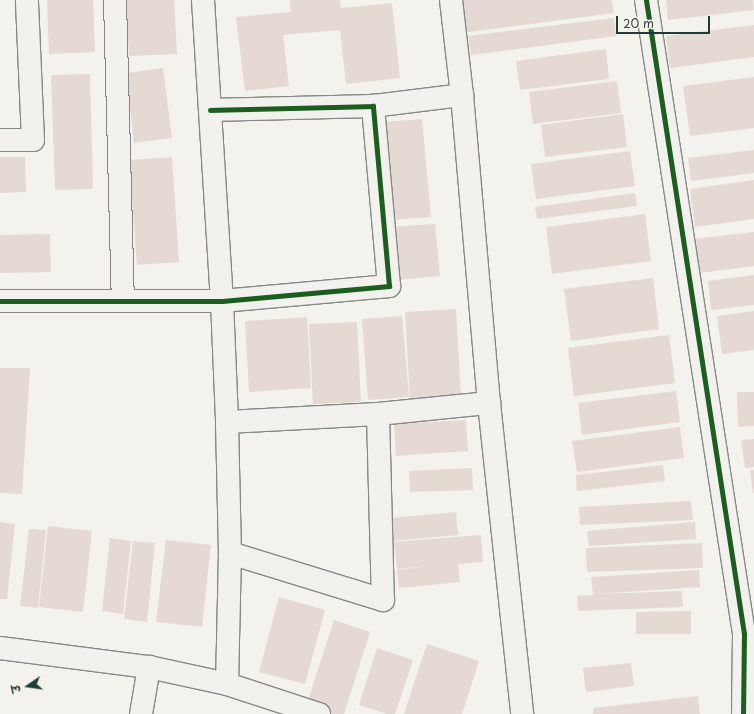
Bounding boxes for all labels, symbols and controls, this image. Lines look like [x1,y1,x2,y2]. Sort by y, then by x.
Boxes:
scale bar [618,8,712,34]
text: 20 m [623,14,654,32]
north arrow [8,666,48,706]
text: उ [7,683,25,694]

